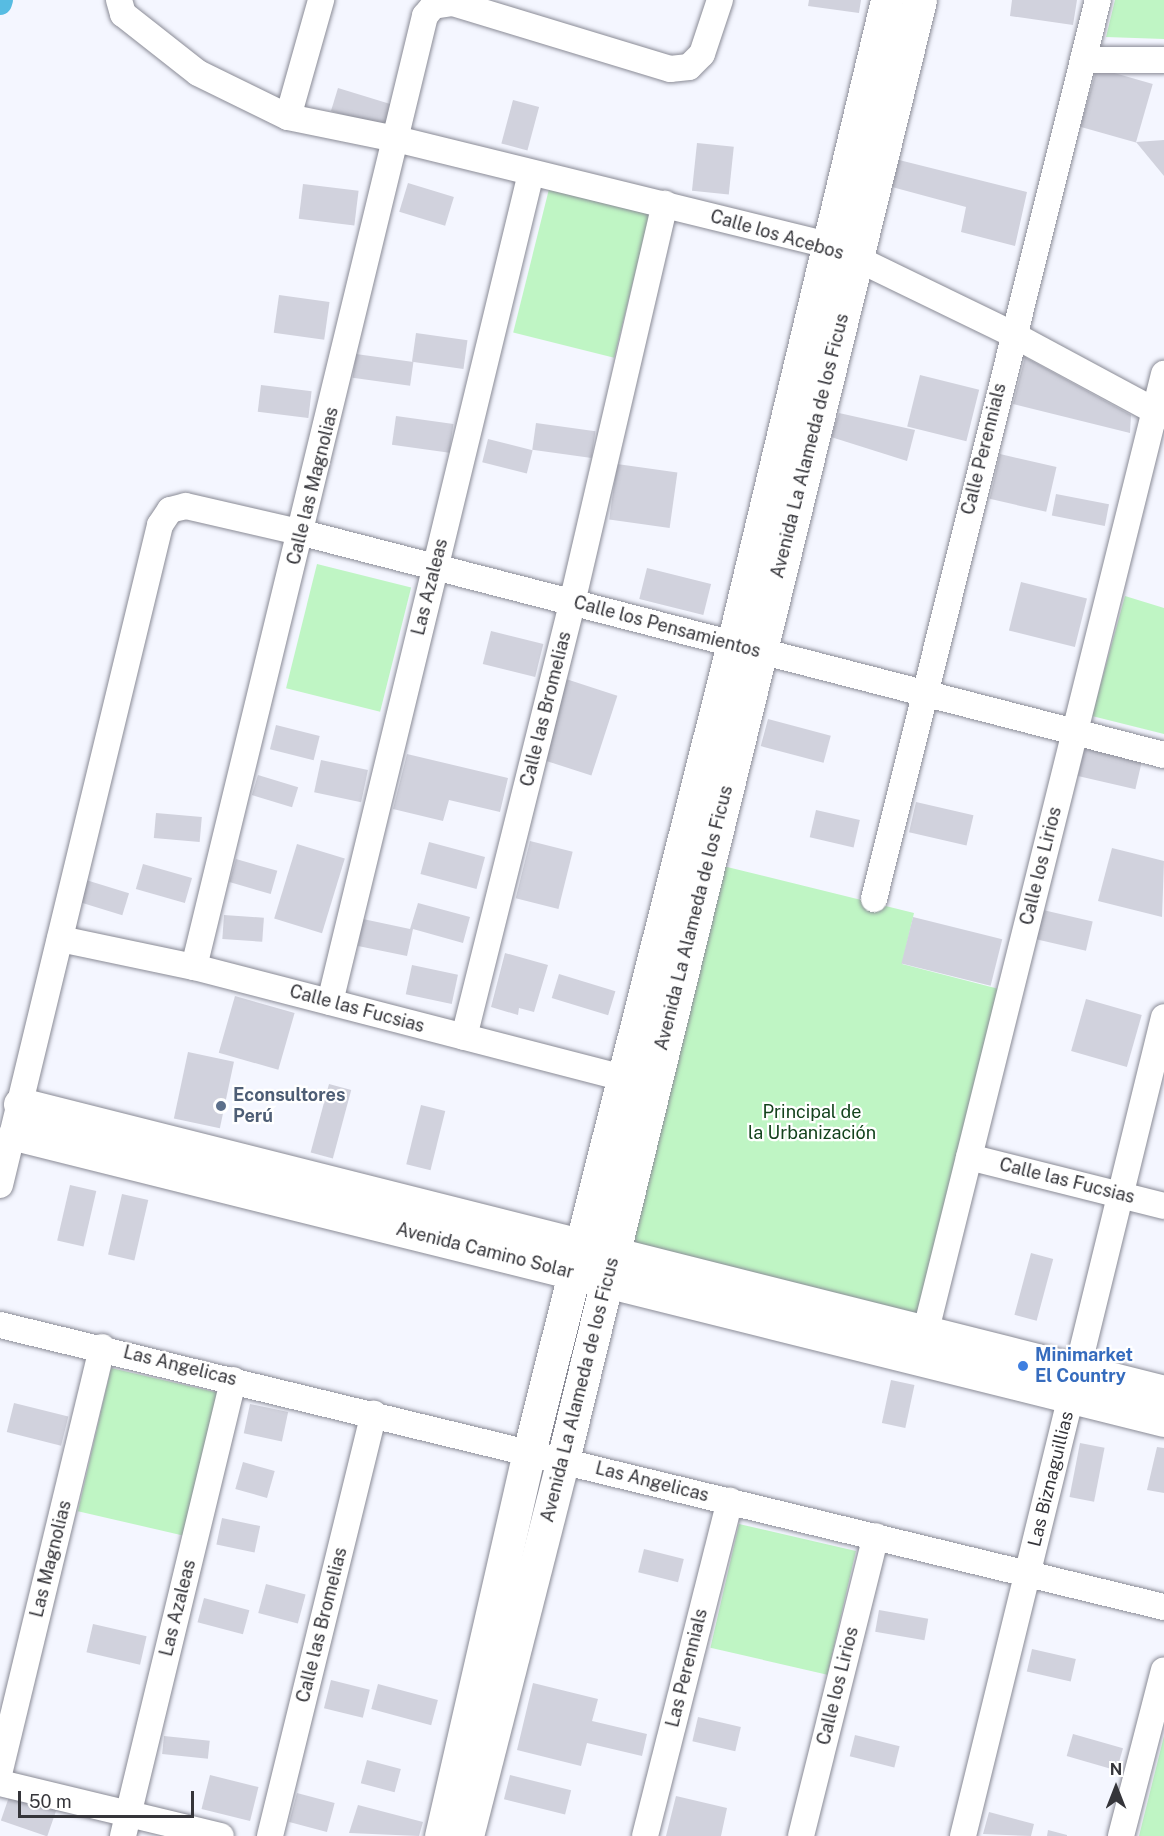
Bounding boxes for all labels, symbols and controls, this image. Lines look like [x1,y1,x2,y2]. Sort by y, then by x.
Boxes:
street label: Calle los Acebos [708,206,846,264]
street label: Avenida La Alameda de los Ficus [767,311,853,581]
street label: Calle Perennials [957,381,1011,517]
street label: Calle las Magnolias [283,405,343,567]
street label: Las Azaleas [408,536,452,638]
street label: Calle los Pensamientos [571,592,763,662]
street label: Calle las Bromelias [516,629,576,789]
street label: Avenida La Alameda de los Ficus [651,783,737,1053]
street label: Calle los Lirios [1016,805,1066,927]
street label: Calle las Fucsias [287,981,427,1037]
place label: Econsultores Perú [233,1085,345,1128]
marker: Econsultores Perú [214,1099,228,1113]
park label: Principal de la Urbanización [748,1102,876,1144]
street label: Calle las Fucsias [997,1154,1137,1208]
street label: Avenida Camino Solar [394,1218,576,1284]
street label: Avenida La Alameda de los Ficus [537,1255,623,1525]
street label: Las Angelicas [121,1341,239,1391]
place label: Minimarket El Country [1035,1345,1133,1388]
marker: Minimarket El Country [1016,1359,1030,1373]
street label: Las Biznaguillias [1024,1409,1078,1549]
street label: Las Angelicas [593,1457,711,1507]
street label: Las Magnolias [26,1498,76,1620]
street label: Calle las Bromelias [292,1545,352,1705]
street label: Las Azaleas [156,1557,200,1659]
street label: Las Perennials [662,1606,712,1730]
street label: Calle los Lirios [813,1625,863,1747]
north arrow [1086,1758,1146,1818]
text: N [1110,1760,1122,1779]
scale bar [21,1779,196,1817]
text: 50 m [29,1791,72,1812]

